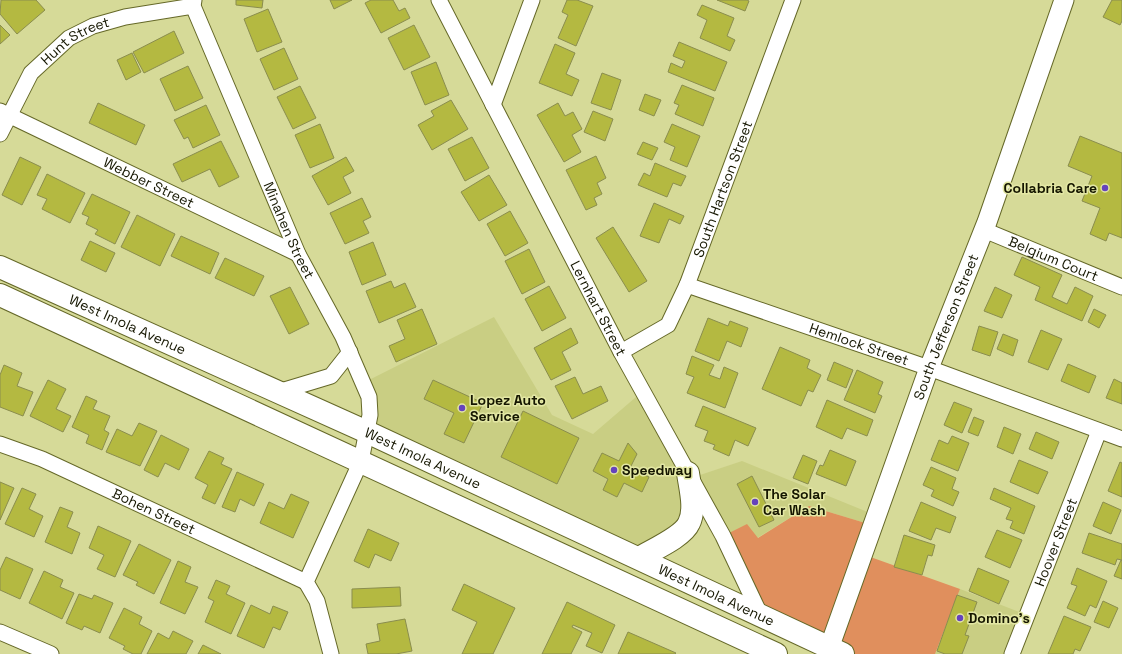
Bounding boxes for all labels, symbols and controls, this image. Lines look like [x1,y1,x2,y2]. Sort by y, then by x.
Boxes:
street label: Hunt Street [37,13,111,69]
street label: South Hartson Street [689,118,756,260]
street label: Webber Street [100,153,197,212]
street label: Minahen Street [260,179,319,282]
place label: Collabria Care [1004,179,1097,197]
marker: Collabria Care [1100,183,1110,193]
street label: Belgium Court [1006,232,1101,285]
street label: South Jefferson Street [909,251,982,402]
street label: Lernhart Street [566,258,630,359]
street label: West Imola Avenue [66,290,189,358]
street label: Hemlock Street [807,319,911,369]
place label: Lopez Auto Service [470,391,546,425]
marker: Lopez Auto Service [457,403,467,413]
street label: West Imola Avenue [362,423,484,493]
place label: Speedway [622,461,692,479]
marker: Speedway [609,465,619,475]
street label: Bohen Street [109,484,198,538]
place label: The Solar Car Wash [763,485,826,519]
street label: Hoover Street [1030,495,1081,589]
marker: The Solar Car Wash [750,497,760,507]
street label: West Imola Avenue [655,560,777,630]
place label: Domino's [968,609,1030,627]
marker: Domino's [955,613,965,623]

